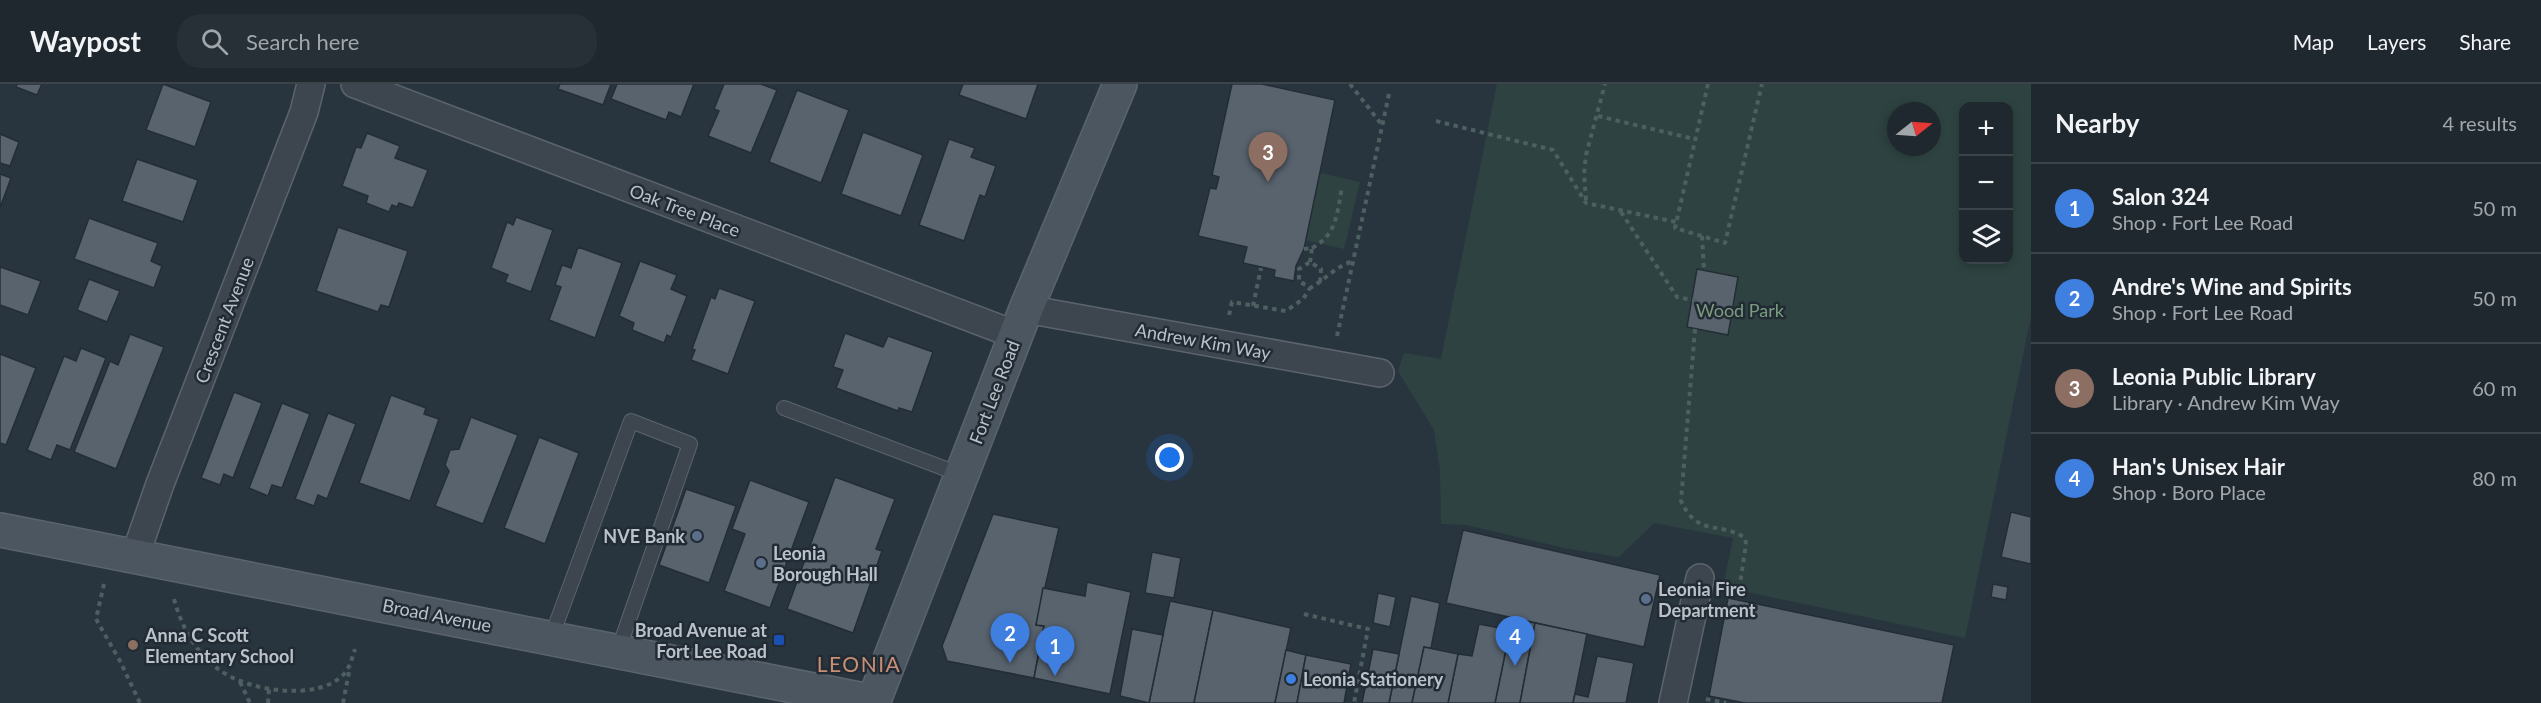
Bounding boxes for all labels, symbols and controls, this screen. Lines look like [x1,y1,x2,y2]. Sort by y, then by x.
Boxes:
search box [177,14,597,68]
text: Waypost [30,24,141,58]
icon: search [198,25,231,58]
text: Search here [246,28,359,55]
text: Map [2293,29,2334,54]
text: Layers [2367,29,2426,54]
text: Share [2459,29,2511,54]
north arrow [1887,102,1941,156]
map controls [1959,102,2013,264]
button: + [1959,102,2013,156]
text: Nearby [2055,107,2140,139]
text: 4 results [2442,111,2517,135]
pin: 3 [1248,132,1288,182]
button: − [1959,156,2013,210]
street label: Oak Tree Place [627,179,743,241]
text: Salon 324 [2112,183,2209,210]
text: 1 [2069,196,2080,220]
text: 50 m [2472,196,2517,220]
button: layers [1959,210,2013,264]
text: Shop · Fort Lee Road [2112,210,2293,234]
street label: Crescent Avenue [190,254,258,386]
text: Andre's Wine and Spirits [2112,273,2352,300]
text: 2 [2069,286,2080,310]
text: 50 m [2472,286,2517,310]
park label: Wood Park [1696,299,1785,321]
text: Shop · Fort Lee Road [2112,300,2293,324]
street label: Andrew Kim Way [1133,318,1273,364]
street label: Fort Lee Road [964,337,1024,447]
text: Leonia Public Library [2112,363,2316,390]
text: 3 [2069,376,2080,400]
text: 60 m [2472,376,2517,400]
text: Library · Andrew Kim Way [2112,390,2340,414]
your location [1155,443,1184,472]
text: Han's Unisex Hair [2112,453,2285,480]
text: 4 [2069,466,2080,490]
text: 80 m [2472,466,2517,490]
text: Shop · Boro Place [2112,480,2266,504]
place label: NVE Bank [603,525,685,547]
marker: NVE Bank [690,529,704,543]
place label: Leonia Borough Hall [773,542,878,585]
marker: Leonia Borough Hall [754,556,768,570]
place label: Leonia Fire Department [1658,578,1756,621]
marker: Leonia Fire Department [1639,592,1653,606]
street label: Broad Avenue [381,594,493,636]
pin: 2 [990,614,1030,663]
pin: 4 [1496,616,1534,666]
place label: Broad Avenue at Fort Lee Road [635,619,767,662]
place label: Anna C Scott Elementary School [144,624,294,667]
pin: 1 [1036,626,1074,676]
marker: Broad Avenue at Fort Lee Road [772,633,786,647]
marker: Anna C Scott Elementary School [126,638,140,652]
district label: LEONIA [817,651,901,676]
place label: Leonia Stationery [1303,668,1444,690]
marker: Leonia Stationery [1284,672,1298,686]

